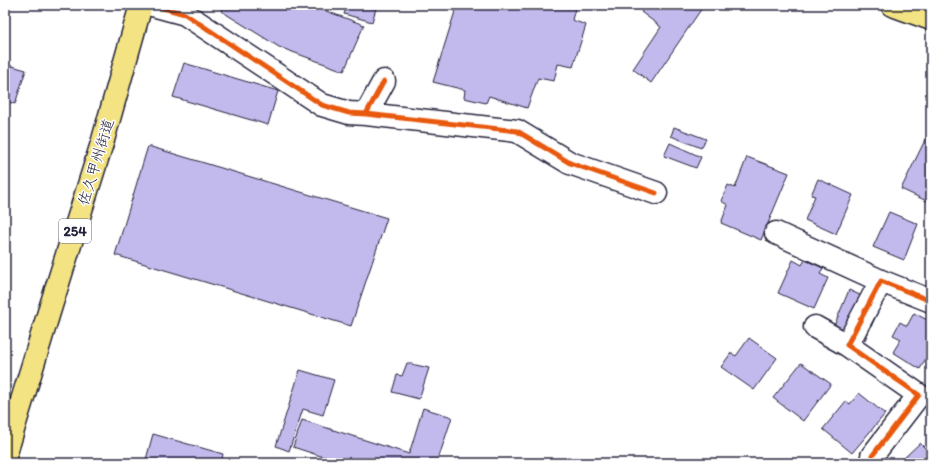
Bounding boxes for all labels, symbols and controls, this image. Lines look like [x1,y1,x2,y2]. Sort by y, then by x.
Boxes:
street label: 佐久甲州街道 [74,116,118,208]
road number: 254 [59,219,91,243]

